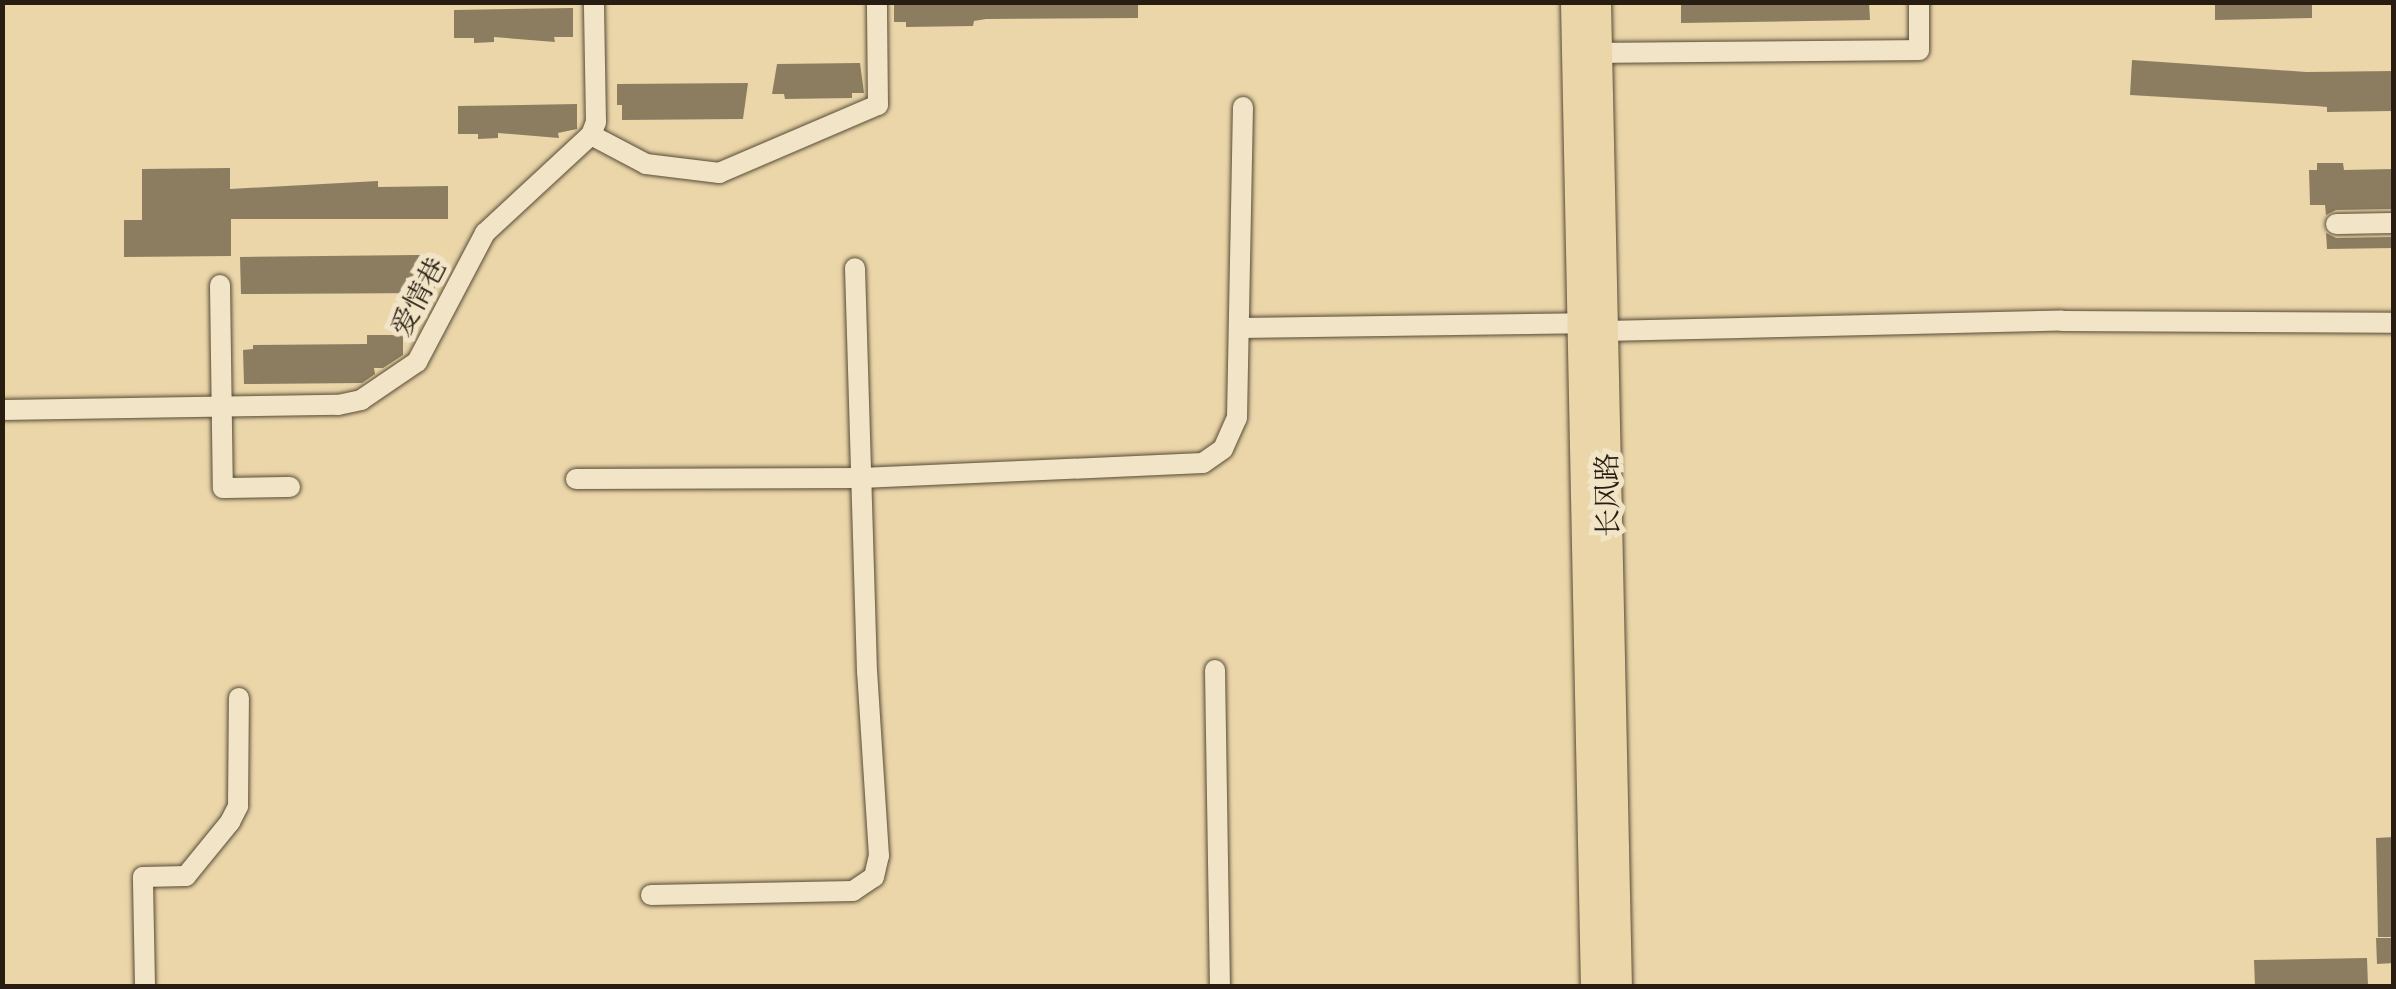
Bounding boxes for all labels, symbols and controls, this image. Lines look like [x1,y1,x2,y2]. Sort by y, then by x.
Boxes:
street label: 爱情巷 [384,252,454,342]
street label: 长风路 [1590,453,1626,537]

